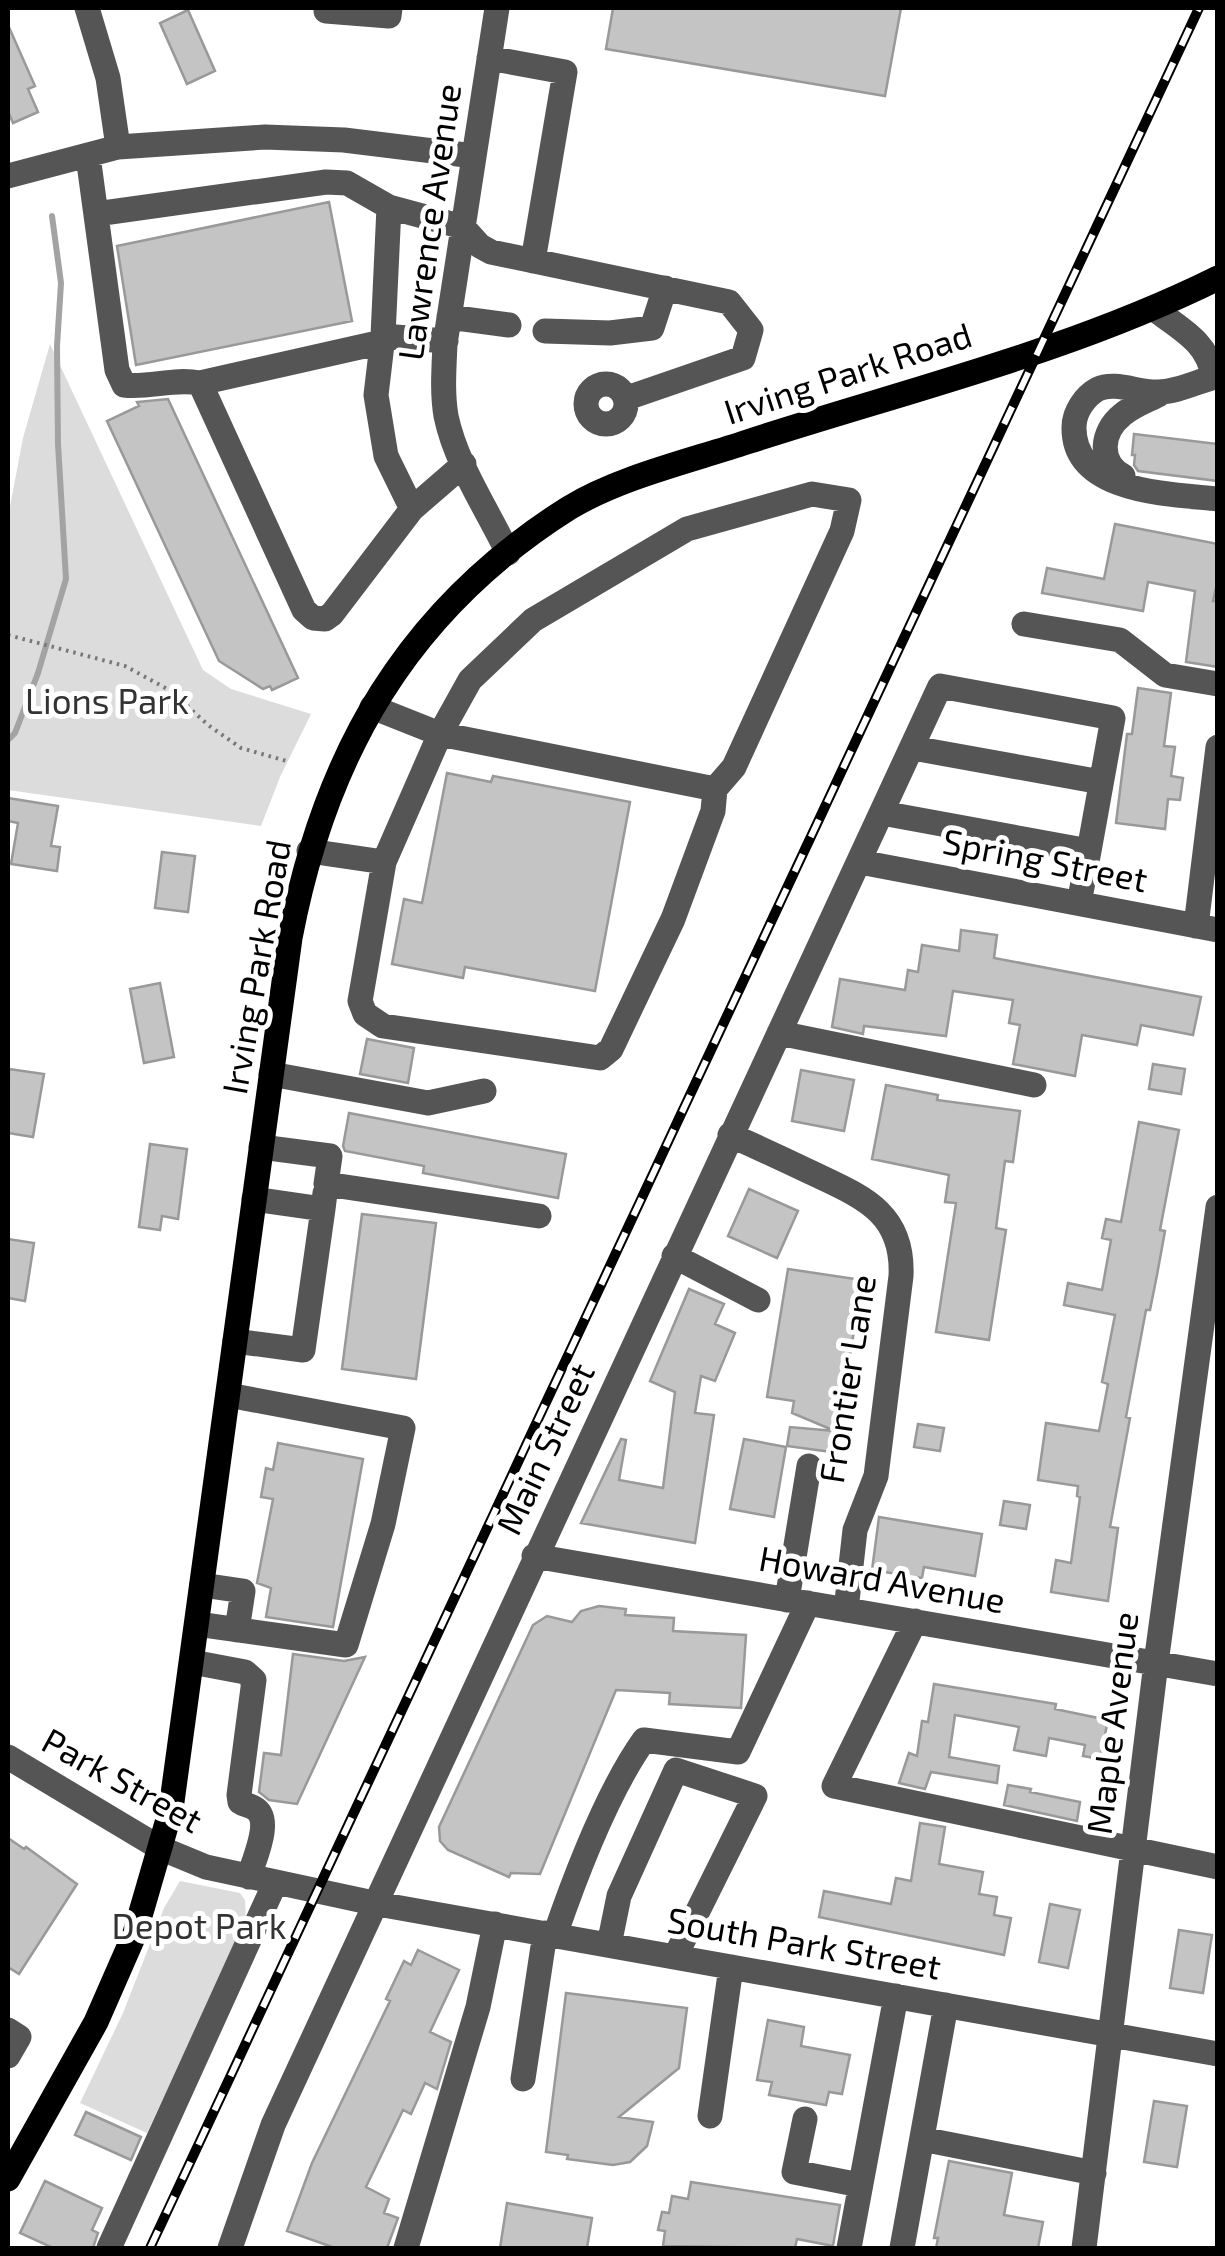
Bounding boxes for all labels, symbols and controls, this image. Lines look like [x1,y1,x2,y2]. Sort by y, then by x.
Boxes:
street label: Lawrence Avenue [388,81,468,363]
street label: Irving Park Road [718,312,976,432]
park label: Lions Park [25,679,189,721]
street label: Spring Street [939,819,1151,899]
street label: Irving Park Road [212,836,298,1097]
street label: Frontier Lane [809,1272,883,1486]
street label: Main Street [486,1356,602,1540]
street label: Howard Avenue [756,1536,1009,1620]
street label: Maple Avenue [1077,1609,1145,1836]
street label: Park Street [36,1718,210,1840]
street label: South Park Street [664,1897,945,1987]
park label: Depot Park [112,1904,287,1946]

